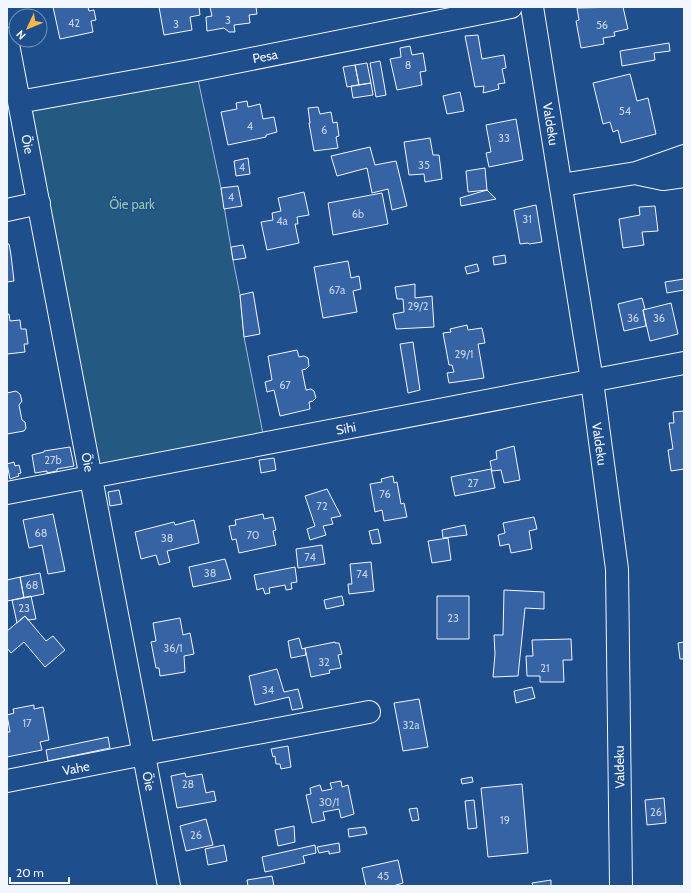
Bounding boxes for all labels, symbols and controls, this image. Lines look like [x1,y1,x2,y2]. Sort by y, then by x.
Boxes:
north arrow [8,8,48,48]
house number: 3 [225,13,231,27]
house number: 42 [68,16,80,30]
house number: 3 [173,17,179,31]
house number: 56 [596,18,608,32]
text: N [13,27,29,43]
street label: Pesa [251,46,280,66]
house number: 8 [405,58,411,72]
street label: Valdeku [540,101,562,147]
house number: 54 [619,104,632,118]
house number: 4 [247,119,254,133]
house number: 6 [321,123,327,137]
house number: 33 [498,131,510,145]
street label: Õie [18,133,38,155]
house number: 35 [418,158,430,172]
house number: 4 [239,160,246,174]
house number: 4 [228,190,235,204]
park label: Õie park [109,196,155,212]
house number: 6b [352,207,364,221]
house number: 31 [522,212,532,226]
house number: 4a [276,214,289,228]
house number: 67a [329,283,346,297]
house number: 29/2 [408,299,429,313]
house number: 36 [627,311,639,325]
house number: 36 [653,311,665,325]
house number: 29/1 [455,347,473,361]
house number: 67 [279,378,291,392]
street label: Sihi [335,418,357,438]
street label: Valdeku [589,422,611,467]
street label: Õie [78,451,98,473]
house number: 27b [44,453,62,467]
house number: 27 [467,476,479,490]
house number: 76 [379,487,391,501]
house number: 72 [316,499,328,513]
house number: 68 [35,526,47,540]
house number: 70 [246,528,260,542]
house number: 38 [161,531,173,545]
house number: 74 [304,550,316,564]
house number: 38 [204,566,216,580]
house number: 74 [356,567,368,581]
house number: 68 [26,578,38,592]
house number: 23 [18,601,30,615]
house number: 23 [447,611,459,625]
house number: 36/1 [163,641,183,655]
house number: 32 [318,655,330,669]
house number: 21 [540,661,550,675]
house number: 34 [262,683,275,697]
house number: 17 [22,716,32,730]
house number: 32a [403,718,420,732]
street label: Valdeku [611,745,627,789]
street label: Vahe [61,757,91,778]
street label: Õie [139,770,159,792]
house number: 28 [182,777,194,791]
house number: 30/1 [319,795,339,809]
house number: 26 [650,805,662,819]
house number: 19 [500,813,510,827]
house number: 26 [190,828,202,842]
scale bar [10,859,69,885]
text: 20 m [16,865,44,880]
house number: 45 [377,869,389,883]

